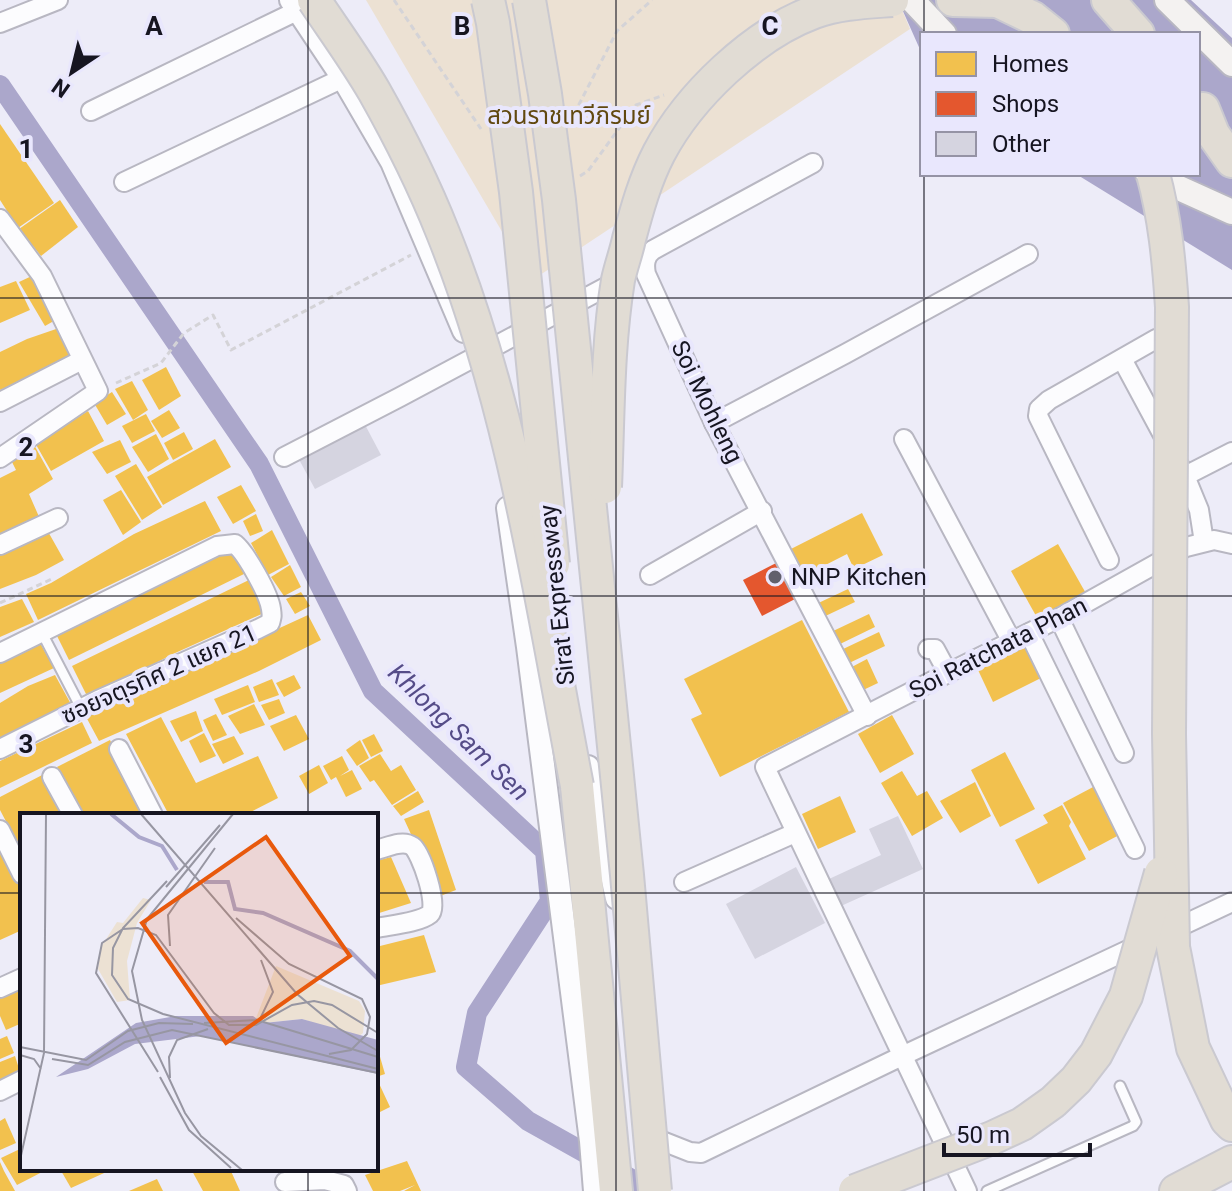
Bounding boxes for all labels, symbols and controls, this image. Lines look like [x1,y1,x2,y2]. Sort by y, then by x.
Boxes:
text: A [145,11,163,41]
text: B [454,11,470,41]
text: C [761,11,779,41]
north arrow [32,32,112,112]
legend [920,32,1200,176]
text: Homes [992,50,1069,78]
text: N [47,73,74,103]
text: Shops [992,90,1059,118]
park label: สวนราชเทวีภิรมย์ [487,102,651,130]
text: Other [992,130,1050,158]
text: 1 [19,134,33,164]
street label: Soi Mohleng [665,336,749,468]
text: 2 [19,432,33,462]
street label: Sirat Expressway [534,503,580,687]
place label: NNP Kitchen [791,563,927,591]
marker: NNP Kitchen [766,568,784,586]
street label: Soi Ratchata Phan [904,591,1092,705]
street label: ซอยจตุรทิศ 2 แยก 21 [57,618,261,731]
water label: Khlong Sam Sen [382,657,536,807]
text: 3 [19,729,33,759]
inset map [20,813,378,1171]
scale bar [944,1107,1090,1157]
text: 50 m [956,1121,1010,1149]

